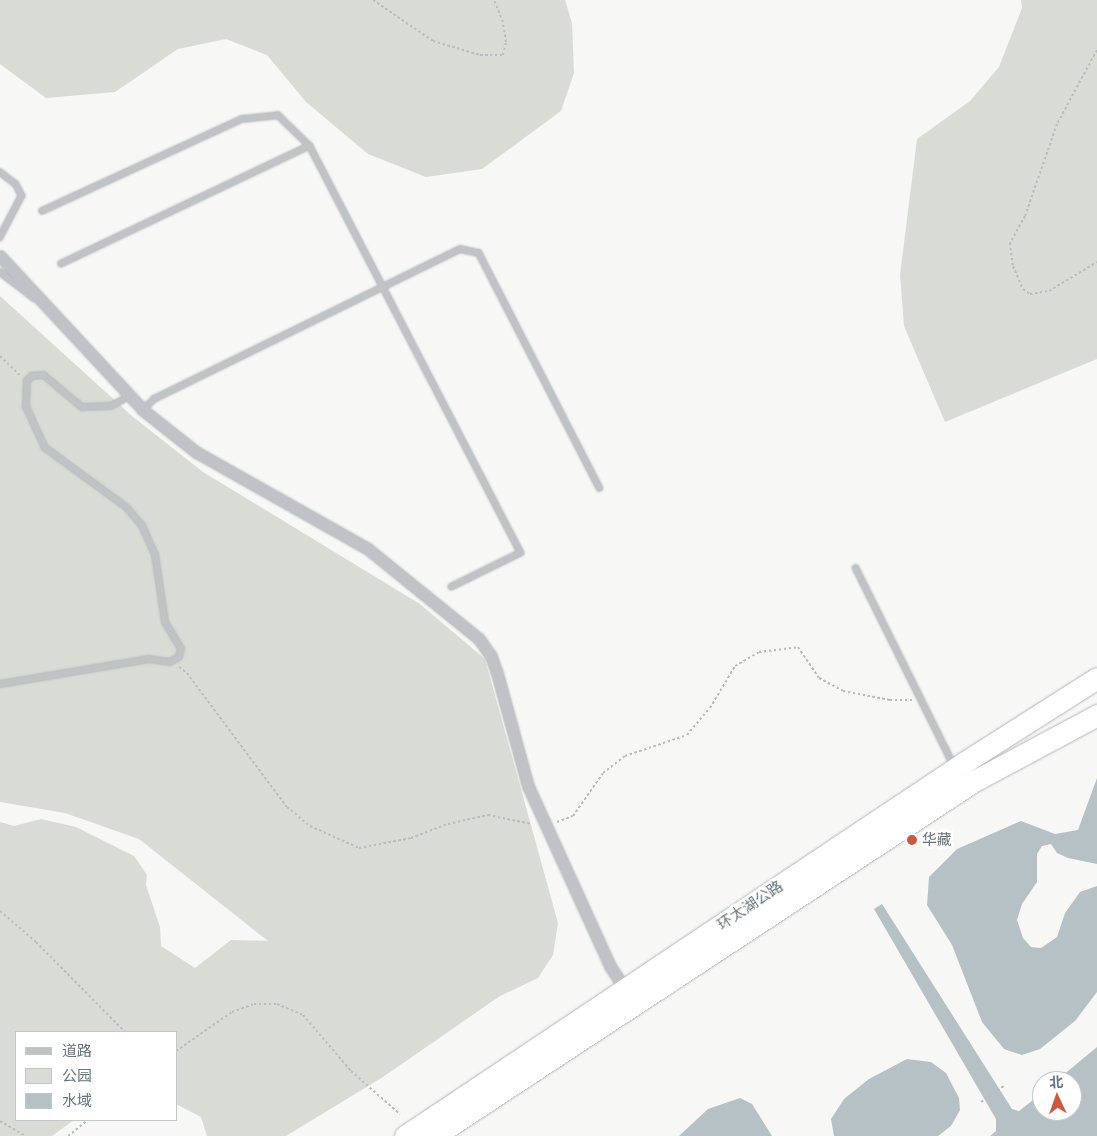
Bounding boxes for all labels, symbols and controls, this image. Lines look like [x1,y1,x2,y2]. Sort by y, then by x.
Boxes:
place label: 华藏 [922,831,952,849]
marker: 华藏 [906,834,918,846]
street label: 环太湖公路 [714,877,786,933]
legend [15,1031,178,1121]
text: 道路 [62,1039,92,1062]
text: 公园 [62,1064,92,1087]
north arrow [1032,1071,1082,1121]
text: 北 [1049,1071,1064,1092]
text: 水域 [62,1089,92,1112]

